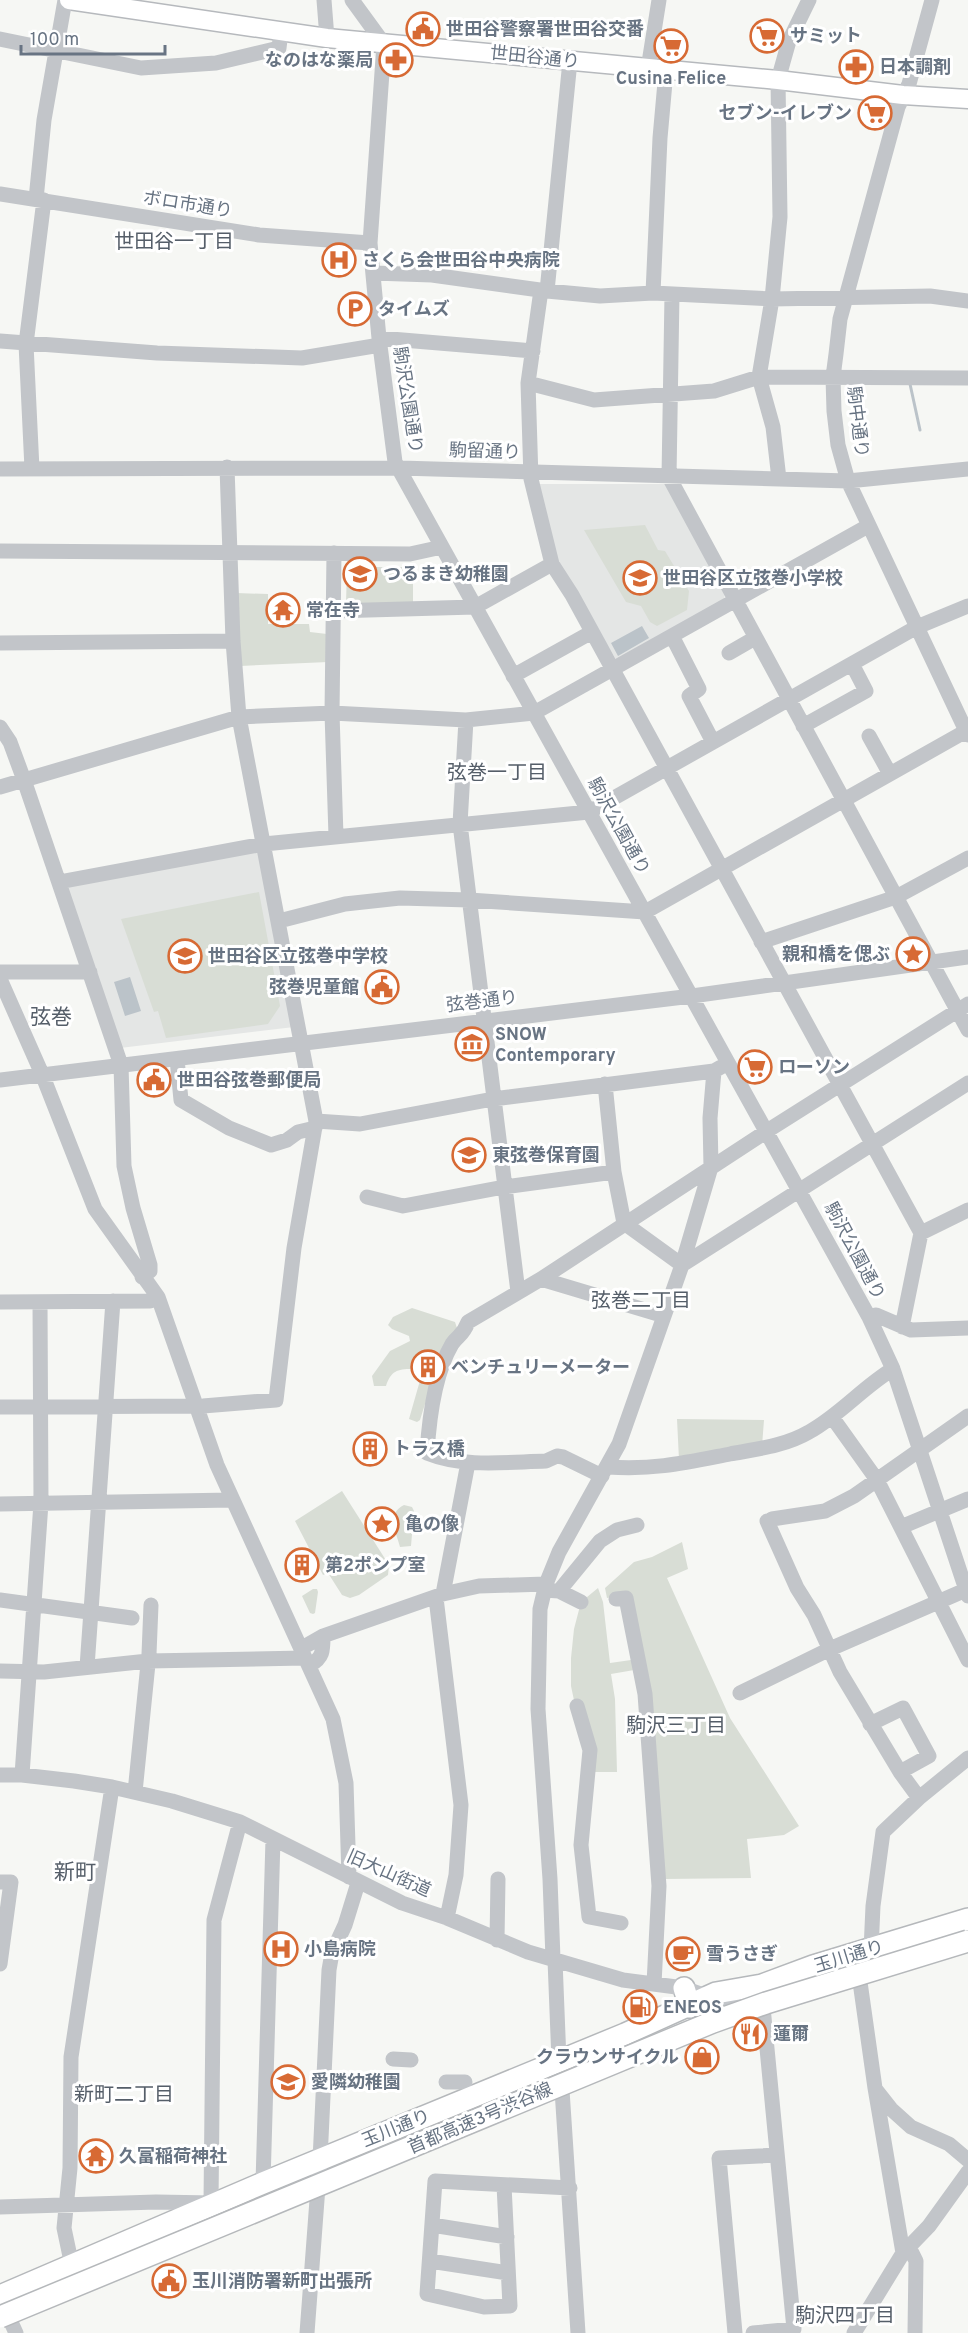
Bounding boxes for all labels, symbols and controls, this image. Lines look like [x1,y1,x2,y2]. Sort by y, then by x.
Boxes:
public building icon: 世田谷警察署世田谷交番 [405,11,441,47]
scale bar [21,18,165,56]
supermarket icon: サミット [749,18,785,54]
place label: 世田谷警察署世田谷交番 [446,19,644,42]
place label: サミット [790,26,862,49]
supermarket icon: Cusina Felice [653,28,689,64]
text: 100 m [30,29,79,52]
pharmacy icon: なのはな薬局 [378,42,414,78]
street label: 世田谷通り [489,42,581,75]
pharmacy icon: 日本調剤 [838,49,874,85]
place label: なのはな薬局 [265,50,373,73]
place label: 日本調剤 [879,57,951,80]
place label: Cusina Felice [616,68,726,91]
supermarket icon: セブン-イレブン [857,95,893,131]
place label: セブン-イレブン [719,103,852,126]
street label: ボロ市通り [142,187,234,224]
district label: 世田谷一丁目 [114,230,234,256]
hospital icon: さくら会世田谷中央病院 [321,242,357,278]
place label: さくら会世田谷中央病院 [362,250,560,273]
parking icon: タイムズ [337,291,373,327]
place label: タイムズ [378,299,450,322]
street label: 駒沢公園通り [387,345,426,455]
street label: 駒中通り [841,385,872,459]
street label: 駒留通り [449,440,521,465]
school or university icon: つるまき幼稚園 [342,556,378,592]
school or university icon: 世田谷区立弦巻小学校 [622,560,658,596]
place label: つるまき幼稚園 [383,564,509,587]
place label: 世田谷区立弦巻小学校 [663,568,843,591]
temple icon: 常在寺 [265,592,301,628]
place label: 常在寺 [306,600,360,623]
district label: 弦巻一丁目 [447,761,547,787]
street label: 駒沢公園通り [581,774,654,880]
place icon: 親和橋を偲ぶ [895,936,931,972]
school or university icon: 世田谷区立弦巻中学校 [167,938,203,974]
place label: 親和橋を偲ぶ [782,944,890,967]
place label: 世田谷区立弦巻中学校 [208,946,388,969]
public building icon: 弦巻児童館 [364,969,400,1005]
place label: 弦巻児童館 [269,977,359,1000]
street label: 弦巻通り [445,987,519,1018]
district label: 弦巻 [30,1005,72,1032]
place label: SNOW Contemporary [495,1024,616,1068]
museum icon: SNOW Contemporary [454,1026,490,1062]
supermarket icon: ローソン [737,1049,773,1085]
place label: ローソン [778,1057,850,1080]
public building icon: 世田谷弦巻郵便局 [136,1062,172,1098]
place label: 世田谷弦巻郵便局 [177,1070,321,1093]
school or university icon: 東弦巻保育園 [451,1137,487,1173]
place label: 東弦巻保育園 [492,1145,600,1168]
street label: 駒沢公園通り [818,1199,889,1305]
district label: 弦巻二丁目 [591,1289,691,1315]
building icon: ベンチュリーメーター [410,1349,446,1385]
place label: ベンチュリーメーター [451,1357,630,1380]
building icon: トラス橋 [352,1431,388,1467]
place label: トラス橋 [393,1439,465,1462]
place icon: 亀の像 [364,1506,400,1542]
place label: 亀の像 [405,1513,459,1537]
building icon: 第2ポンプ室 [284,1547,320,1583]
place label: 第2ポンプ室 [325,1555,425,1578]
district label: 駒沢三丁目 [626,1714,726,1740]
street label: 旧大山街道 [343,1846,434,1903]
district label: 新町 [54,1860,96,1887]
hospital icon: 小島病院 [263,1931,299,1967]
cafe icon: 雪うさぎ [665,1936,701,1972]
street label: 玉川通り [812,1936,887,1979]
place label: 小島病院 [304,1939,376,1962]
place label: 雪うさぎ [706,1944,778,1967]
fuel station icon: ENEOS [622,1989,658,2025]
place label: ENEOS [663,1997,722,2020]
restaurant icon: 蓮爾 [732,2016,768,2052]
place label: 蓮爾 [773,2024,809,2047]
shop icon: クラウンサイクル [684,2039,720,2075]
place label: クラウンサイクル [536,2047,679,2070]
school or university icon: 愛隣幼稚園 [270,2064,306,2100]
place label: 愛隣幼稚園 [311,2072,401,2095]
street label: 首都高速3号渋谷線 [405,2079,556,2160]
district label: 新町二丁目 [74,2083,174,2109]
street label: 玉川通り [359,2105,434,2154]
temple icon: 久富稲荷神社 [78,2138,114,2174]
place label: 久富稲荷神社 [119,2146,227,2169]
public building icon: 玉川消防署新町出張所 [151,2263,187,2299]
place label: 玉川消防署新町出張所 [192,2271,372,2294]
district label: 駒沢四丁目 [795,2304,895,2330]

